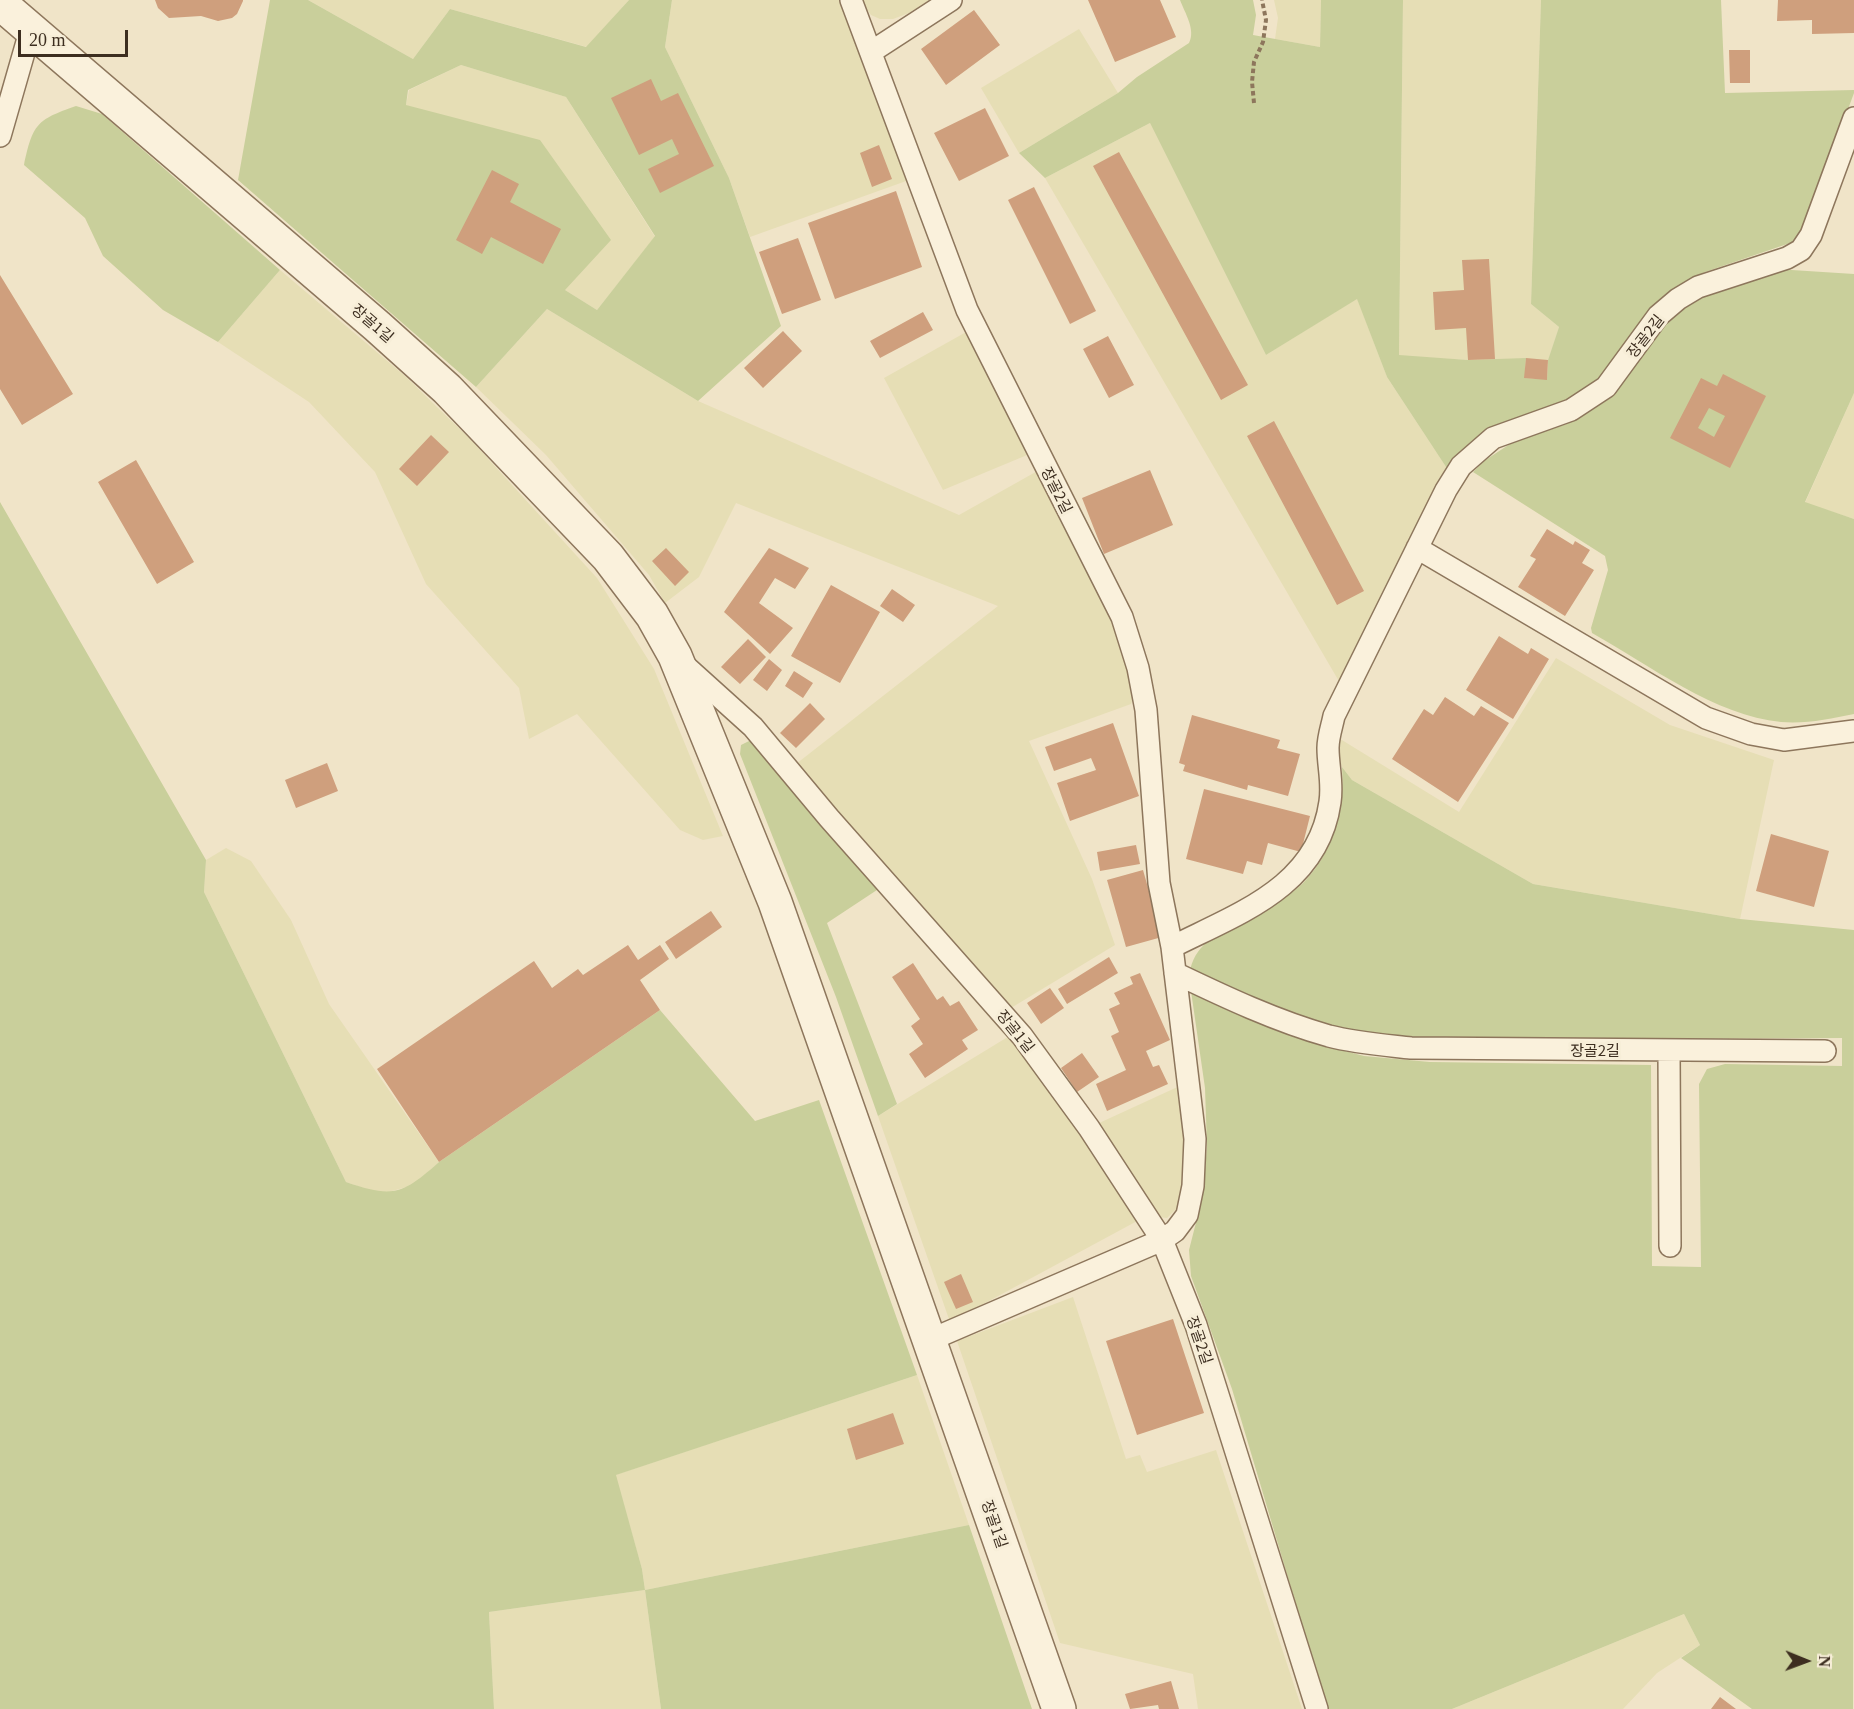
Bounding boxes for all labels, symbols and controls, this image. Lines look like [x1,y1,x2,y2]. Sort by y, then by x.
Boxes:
scale bar [21,18,130,56]
text: 20 m [29,30,66,50]
street label: 장골1길 [348,300,398,346]
street label: 장골2길 [1623,311,1667,361]
street label: 장골2길 [1038,464,1076,516]
street label: 장골1길 [993,1006,1039,1056]
street label: 장골2길 [1570,1041,1620,1059]
street label: 장골2길 [1183,1314,1217,1366]
street label: 장골1길 [978,1498,1012,1550]
north arrow [1776,1631,1836,1691]
text: N [1816,1655,1833,1667]

